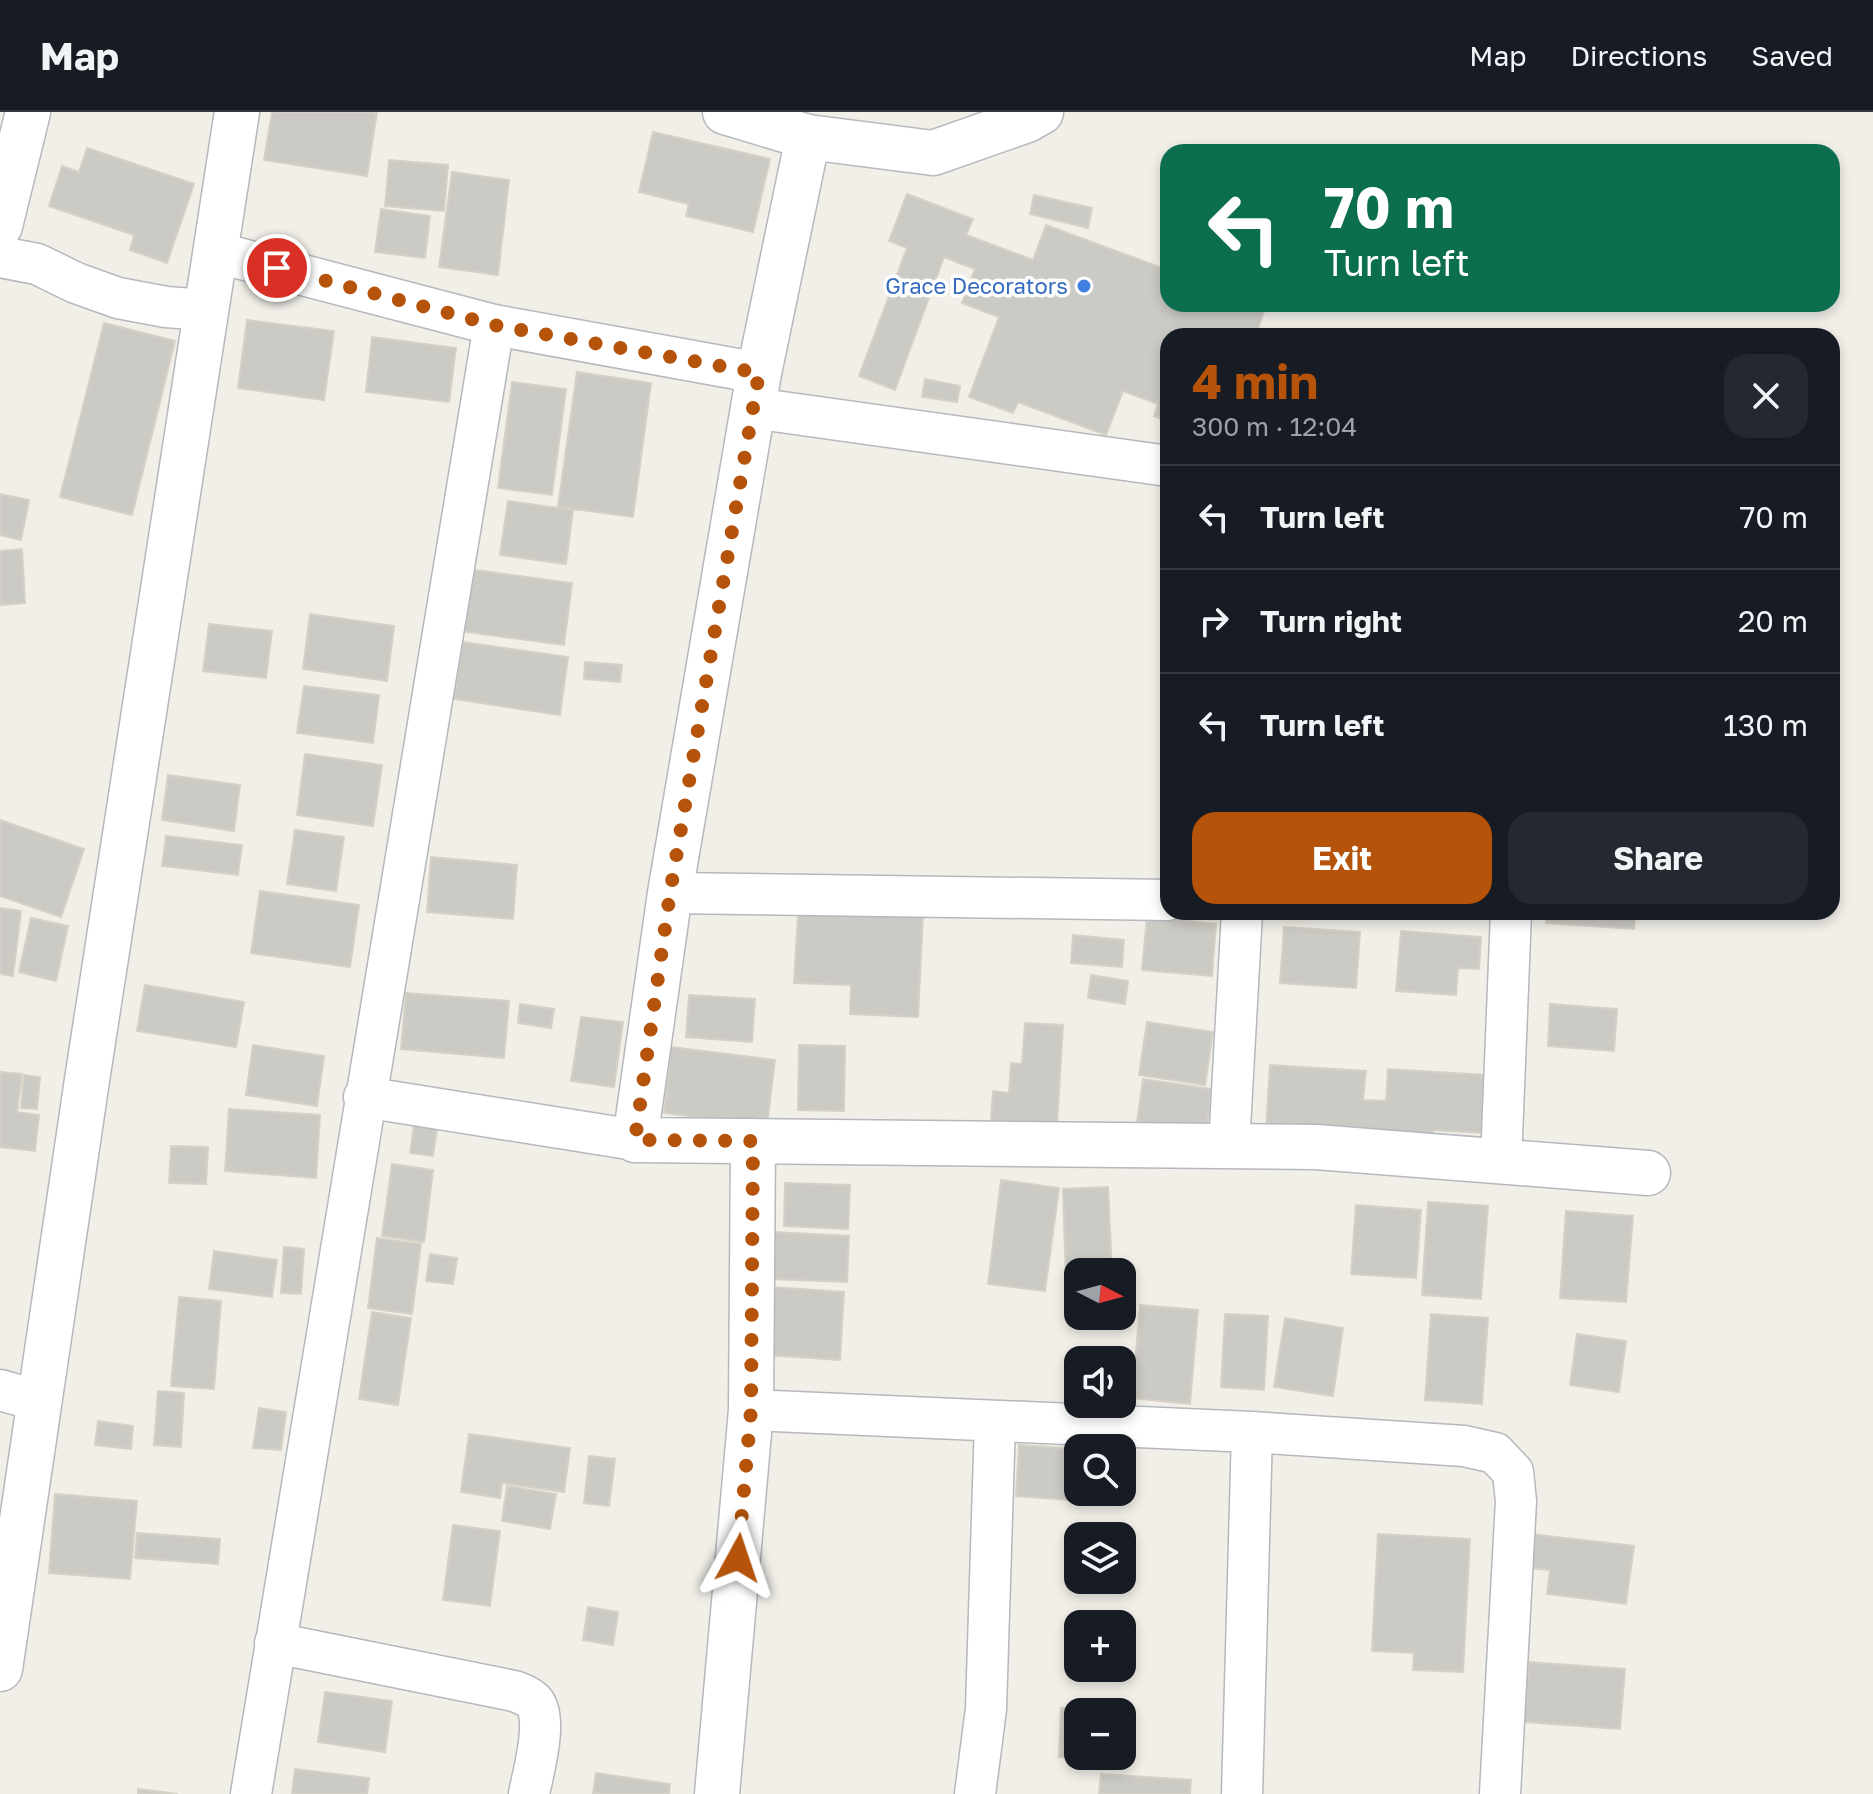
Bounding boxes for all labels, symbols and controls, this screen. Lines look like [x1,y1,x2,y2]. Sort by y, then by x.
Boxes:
text: Map [40,33,119,78]
text: Map [1469,39,1526,72]
text: Directions [1570,39,1707,72]
text: Saved [1751,39,1833,72]
text: 70 m [1324,173,1454,240]
icon: left [1192,176,1296,280]
pin [243,234,311,302]
text: Turn left [1324,241,1470,284]
icon: arrive [255,246,299,290]
place label: Grace Decorators [885,272,1068,299]
marker: Grace Decorators [1075,277,1093,295]
text: 4 min [1192,352,1318,410]
button: close [1724,354,1808,438]
text: 300 m · 12:04 [1192,411,1357,442]
icon: left [1192,495,1236,539]
text: Turn left [1260,499,1385,535]
text: 70 m [1739,499,1808,535]
icon: right [1192,599,1236,643]
text: Turn right [1260,603,1402,639]
text: 20 m [1738,603,1808,639]
icon: left [1192,703,1236,747]
text: Turn left [1260,707,1385,743]
text: 130 m [1723,707,1808,743]
button: Exit [1192,812,1492,904]
button: Share [1508,812,1808,904]
north arrow [1064,1258,1136,1330]
map controls [1064,1258,1136,1770]
button: sound [1064,1346,1136,1418]
button: search [1064,1434,1136,1506]
position arrow [696,1516,780,1600]
button: layers [1064,1522,1136,1594]
button: + [1064,1610,1136,1682]
button: − [1064,1698,1136,1770]

